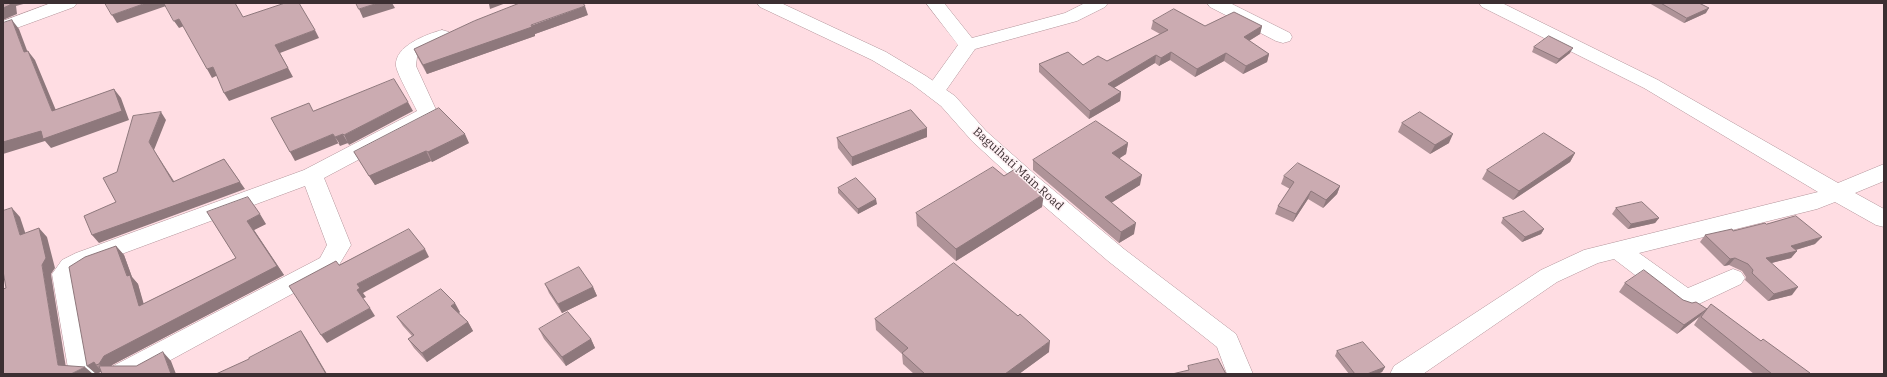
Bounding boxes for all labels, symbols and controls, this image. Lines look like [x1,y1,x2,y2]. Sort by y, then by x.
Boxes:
street label: Baguihati Main Road [970,125,1066,213]

